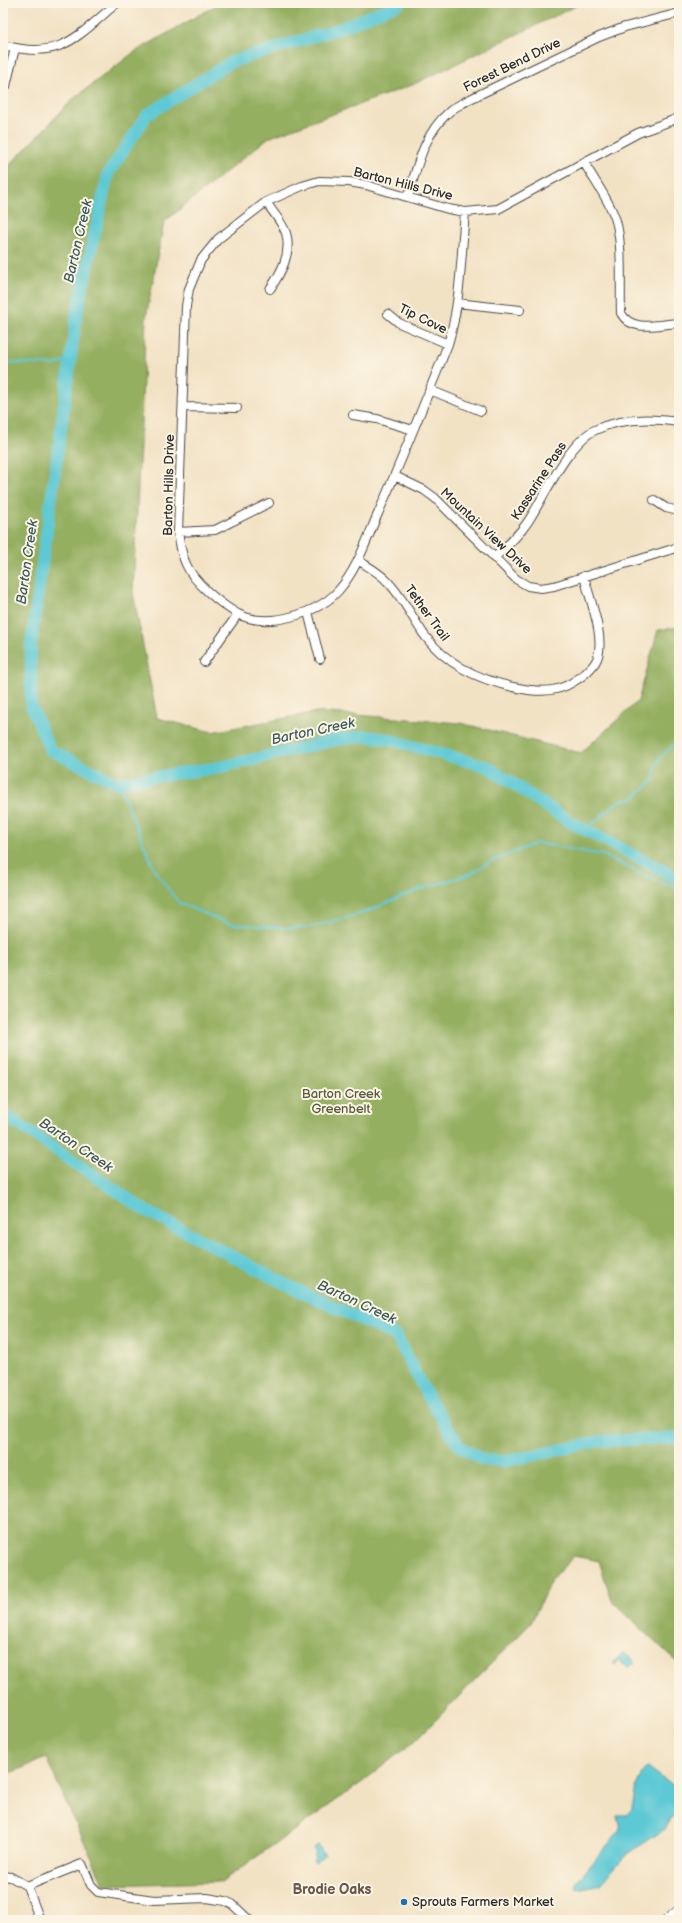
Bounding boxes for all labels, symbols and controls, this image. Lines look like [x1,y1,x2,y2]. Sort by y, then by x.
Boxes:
street label: Forest Bend Drive [461,34,564,95]
street label: Barton Hills Drive [352,164,455,204]
water label: Barton Creek [60,197,96,284]
street label: Tip Cove [396,300,450,338]
street label: Barton Hills Drive [160,434,178,536]
street label: Kassarine Pass [508,438,571,523]
street label: Mountain View Drive [437,485,535,578]
water label: Barton Creek [13,518,41,605]
street label: Tether Trail [401,582,453,644]
water label: Barton Creek [270,714,357,748]
park label: Barton Creek Greenbelt [302,1086,381,1117]
water label: Barton Creek [36,1114,117,1176]
water label: Barton Creek [315,1276,400,1328]
district label: Brodie Oaks [292,1881,372,1898]
place label: Sprouts Farmers Market [412,1894,554,1910]
marker: Sprouts Farmers Market [399,1897,409,1907]

